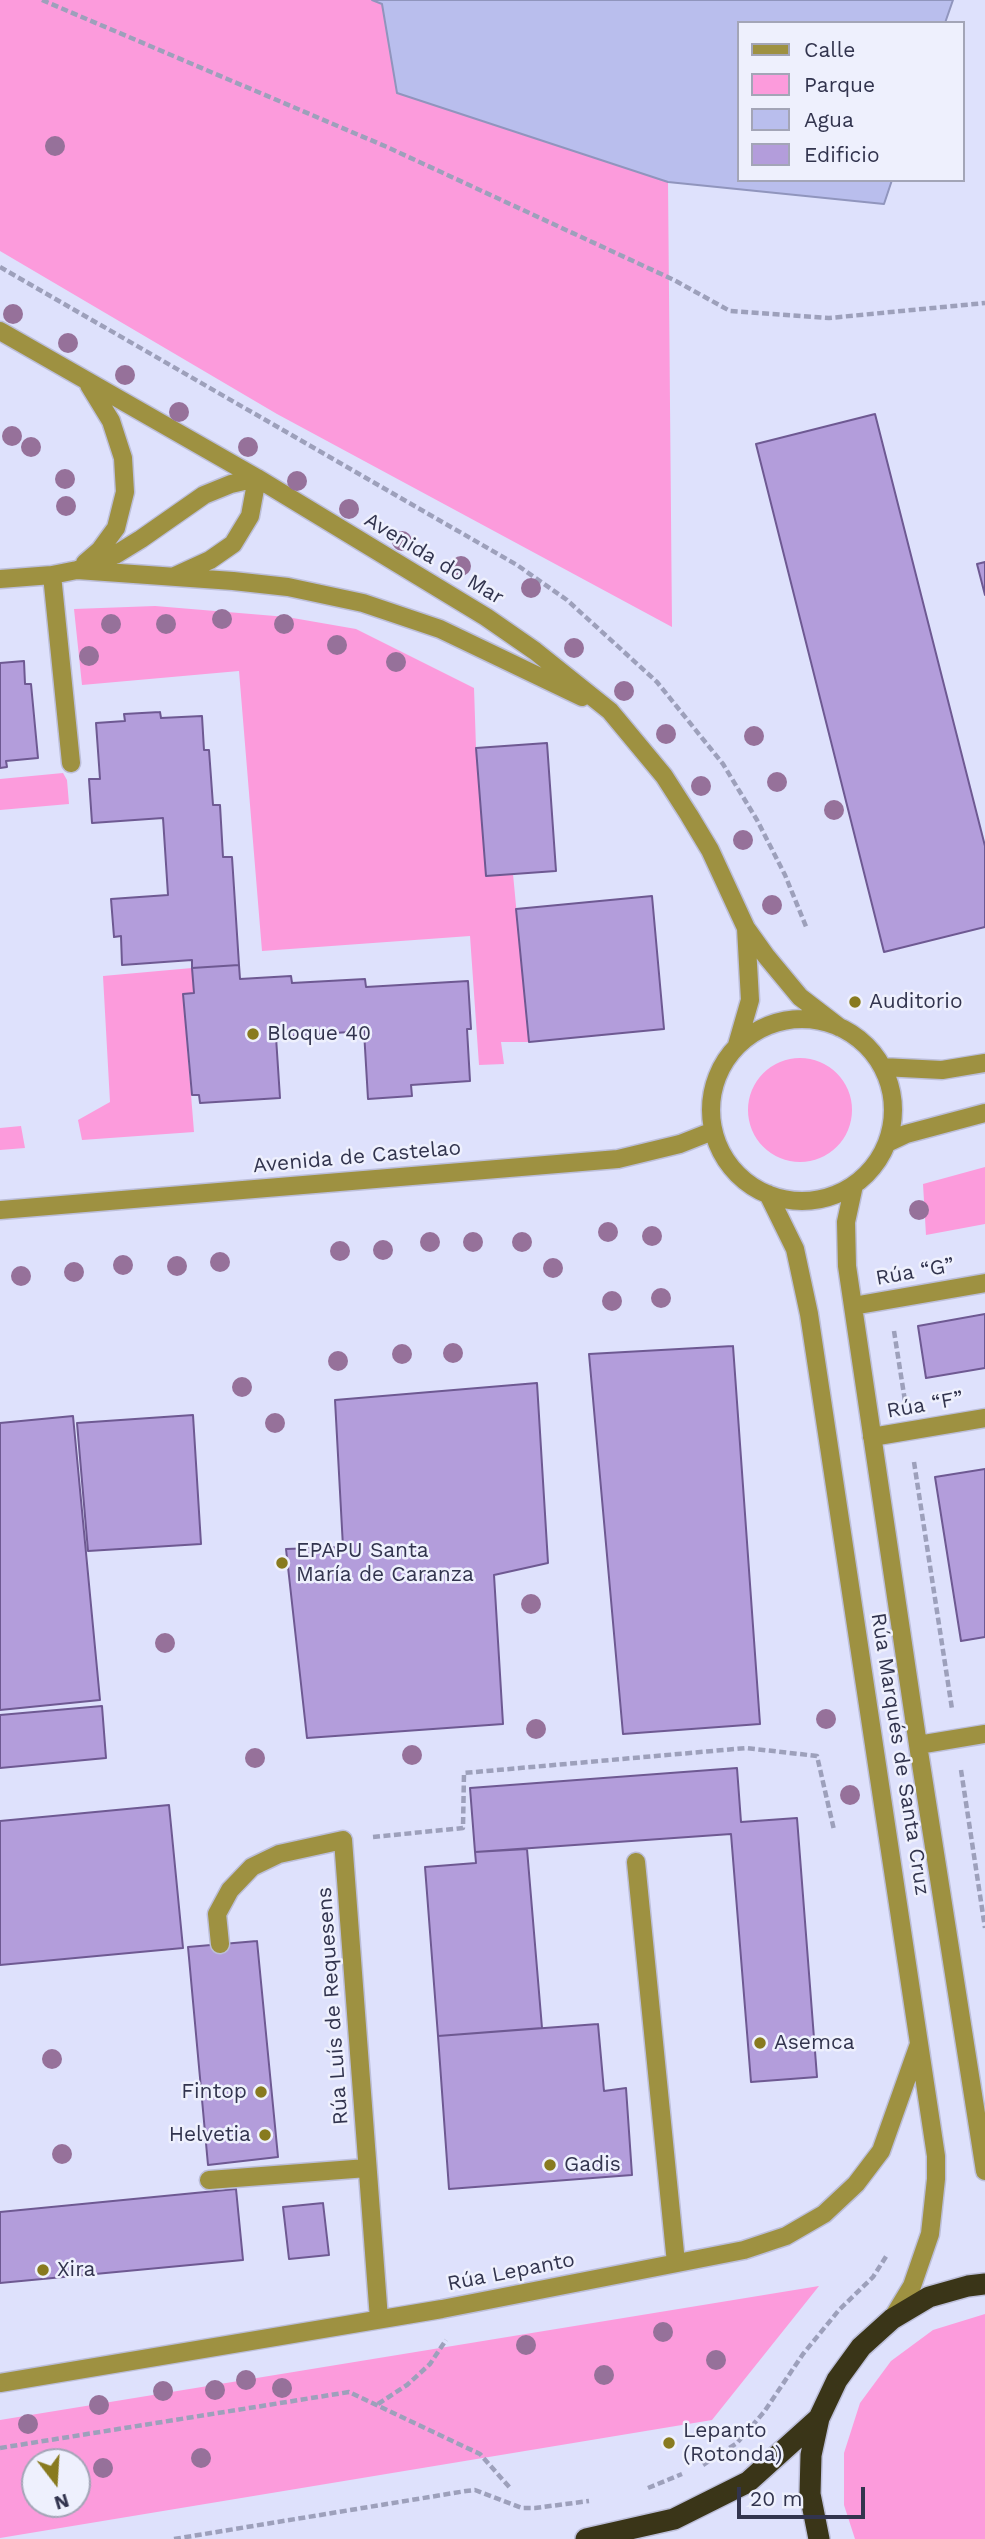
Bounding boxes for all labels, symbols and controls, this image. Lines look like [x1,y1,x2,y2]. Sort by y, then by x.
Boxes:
legend [736,21,964,182]
text: Calle [804,37,855,62]
text: Parque [804,72,875,97]
text: Agua [804,107,854,132]
text: Edificio [804,142,880,167]
street label: Avenida do Mar [360,507,508,611]
place label: Auditorio [869,989,963,1015]
marker: Auditorio [847,994,863,1010]
place label: Bloque 40 [267,1021,371,1047]
marker: Bloque 40 [245,1026,261,1042]
street label: Avenida de Castelao [252,1135,462,1179]
street label: Rúa “G” [874,1253,956,1291]
street label: Rúa “F” [885,1386,965,1424]
place label: EPAPU Santa María de Caranza [296,1538,474,1588]
marker: EPAPU Santa María de Caranza [274,1555,290,1571]
street label: Rúa Marqués de Santa Cruz [865,1611,935,1897]
street label: Rúa Luís de Requesens [312,1886,354,2126]
place label: Asemca [774,2030,855,2056]
marker: Asemca [752,2035,768,2051]
place label: Fintop [181,2079,247,2105]
marker: Fintop [253,2084,269,2100]
place label: Helvetia [169,2122,251,2148]
marker: Helvetia [257,2127,273,2143]
place label: Gadis [564,2152,621,2178]
marker: Gadis [542,2157,558,2173]
street label: Rúa Lepanto [445,2247,577,2297]
place label: Xira [57,2257,95,2283]
marker: Xira [35,2262,51,2278]
place label: Lepanto (Rotonda) [683,2418,782,2468]
marker: Lepanto (Rotonda) [661,2435,677,2451]
north arrow [21,2448,91,2518]
scale bar [740,2472,868,2516]
text: 20 m [750,2486,802,2511]
text: N [52,2489,72,2515]

